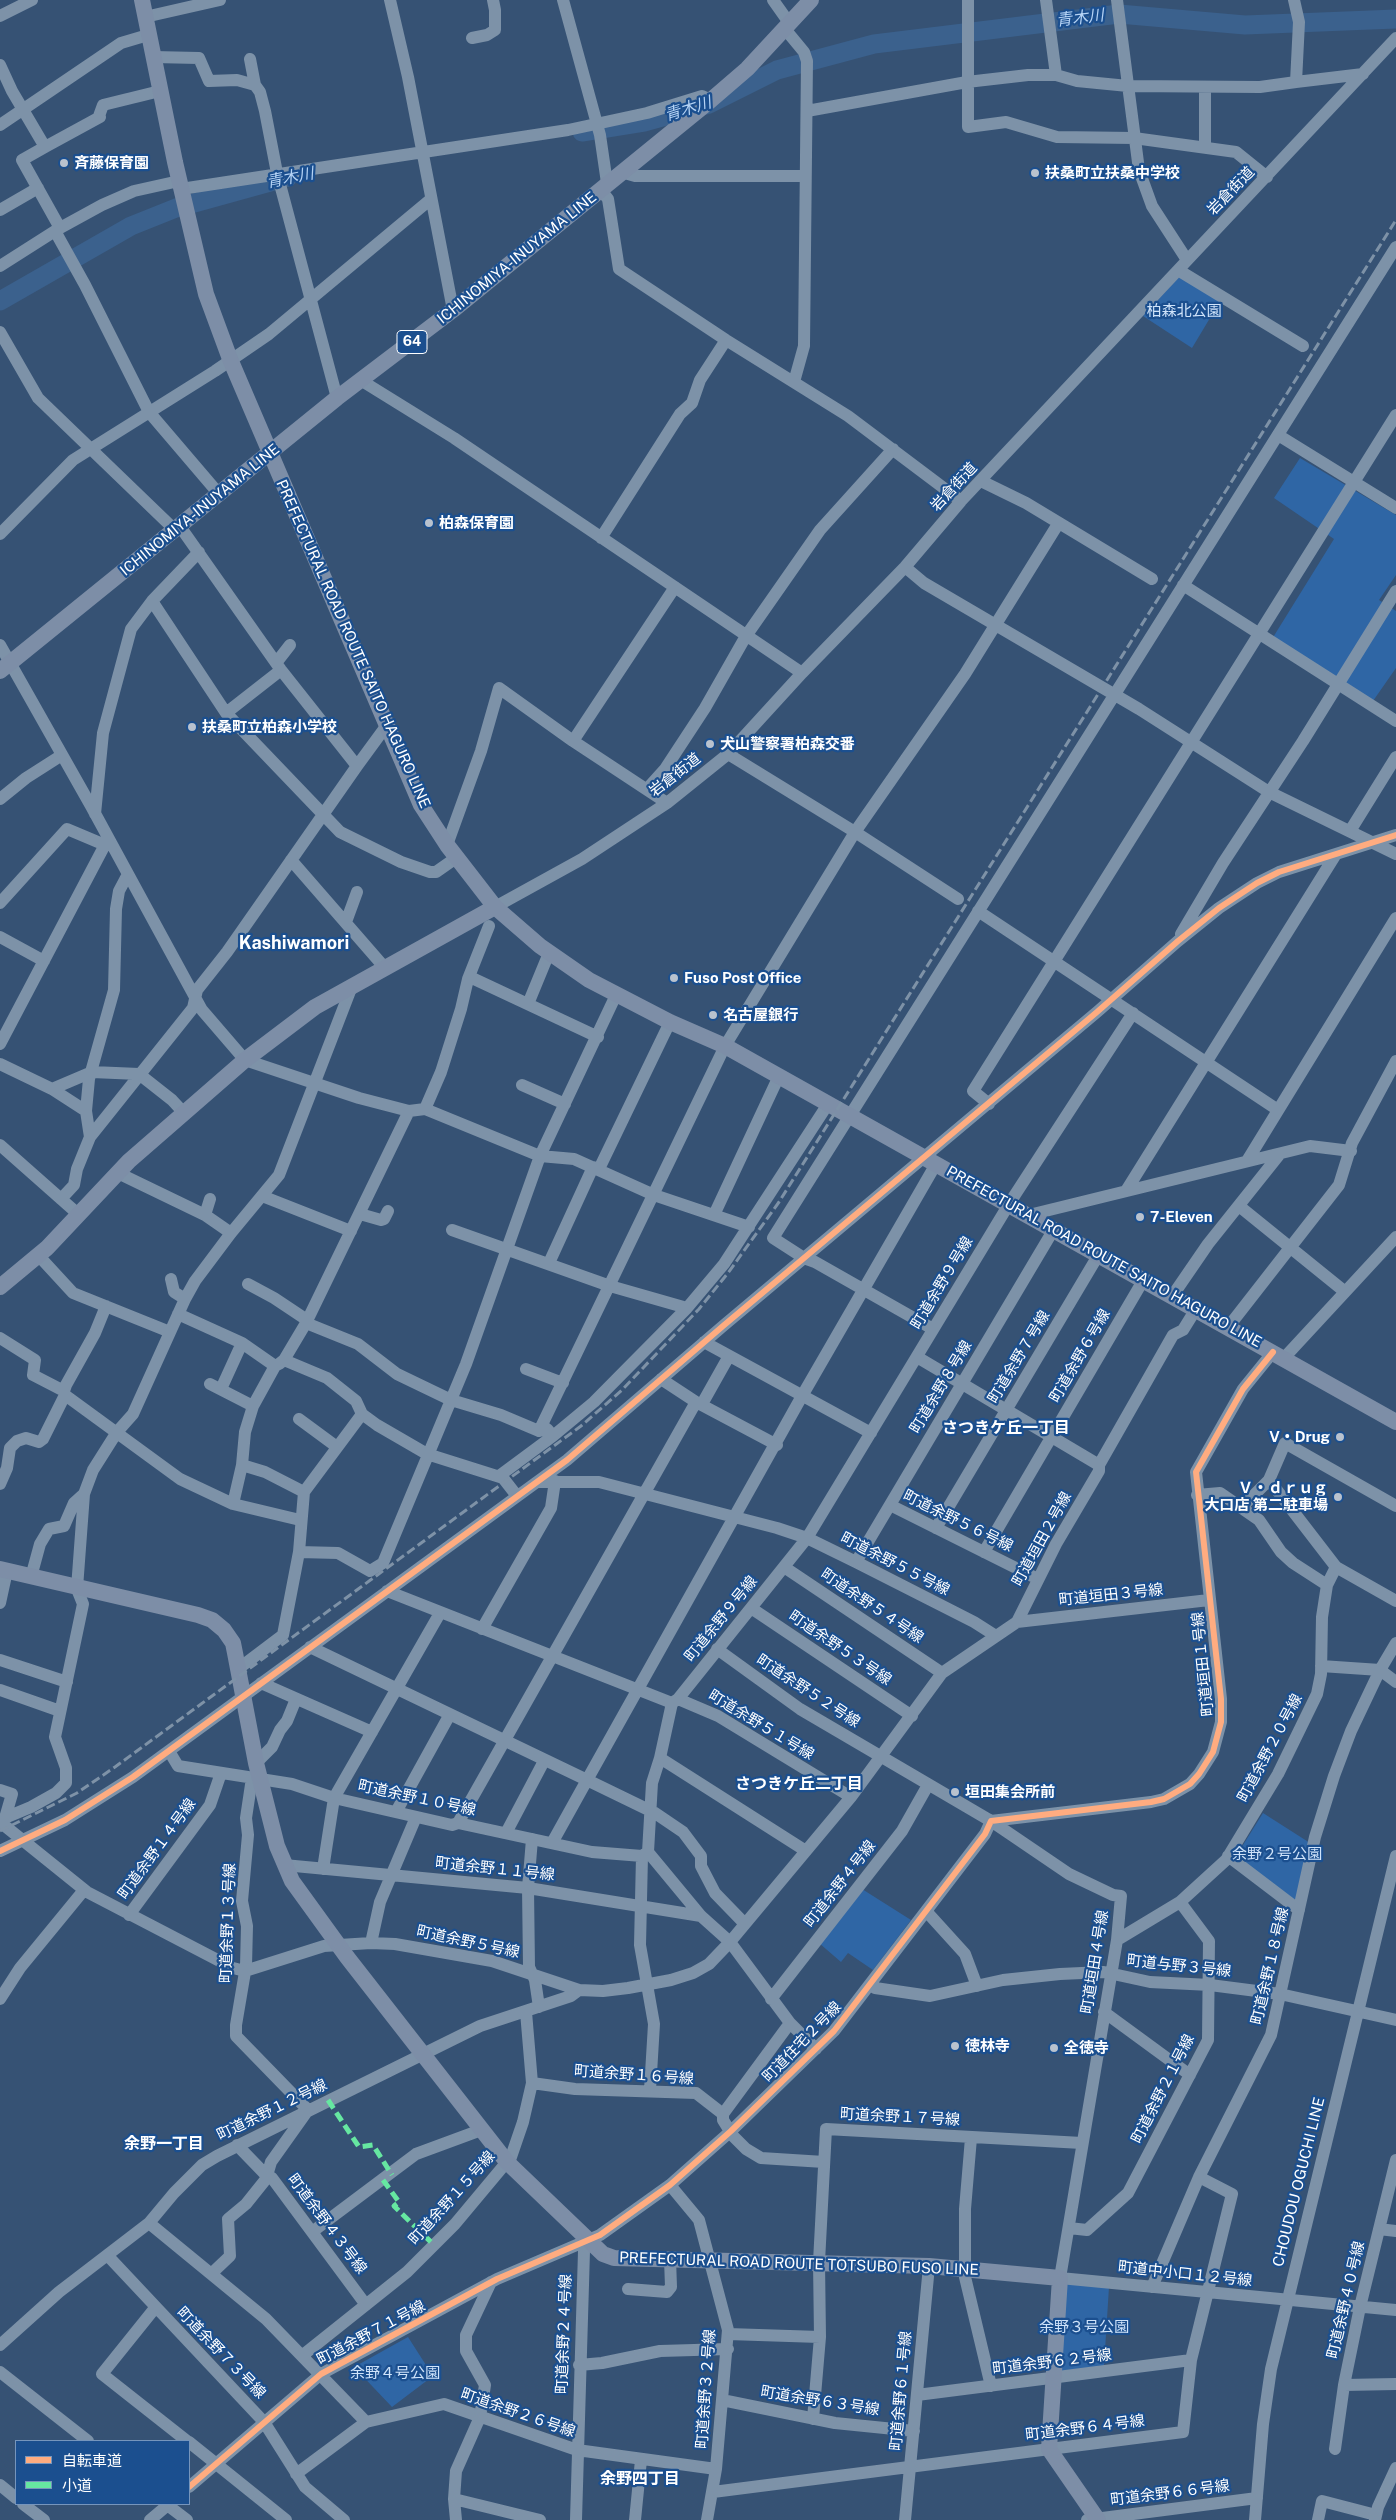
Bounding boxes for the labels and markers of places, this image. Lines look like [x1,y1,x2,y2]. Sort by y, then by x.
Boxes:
place label: 斉藤保育園 [74,154,149,172]
marker: 斉藤保育園 [58,157,70,169]
place label: 扶桑町立扶桑中学校 [1045,164,1180,182]
marker: 扶桑町立扶桑中学校 [1029,167,1041,179]
place label: 柏森保育園 [439,514,514,532]
marker: 柏森保育園 [423,517,435,529]
place label: 扶桑町立柏森小学校 [202,718,337,736]
marker: 扶桑町立柏森小学校 [186,721,198,733]
place label: 犬山警察署柏森交番 [720,735,855,753]
marker: 犬山警察署柏森交番 [704,738,716,750]
place label: Fuso Post Office [684,969,801,987]
marker: Fuso Post Office [668,972,680,984]
place label: 名古屋銀行 [723,1006,798,1024]
marker: 名古屋銀行 [707,1009,719,1021]
place label: 7-Eleven [1150,1208,1213,1226]
marker: 7-Eleven [1134,1211,1146,1223]
place label: V・Drug [1269,1428,1330,1446]
marker: V・Drug [1334,1431,1346,1443]
place label: Ｖ・ｄｒｕｇ 大口店 第二駐車場 [1205,1479,1328,1514]
marker: Ｖ・ｄｒｕｇ 大口店 第二駐車場 [1332,1491,1344,1503]
place label: 垣田集会所前 [965,1783,1055,1801]
marker: 垣田集会所前 [949,1786,961,1798]
place label: 徳林寺 [965,2037,1010,2055]
place label: 全徳寺 [1064,2039,1109,2057]
marker: 徳林寺 [949,2040,961,2052]
marker: 全徳寺 [1048,2042,1060,2054]

